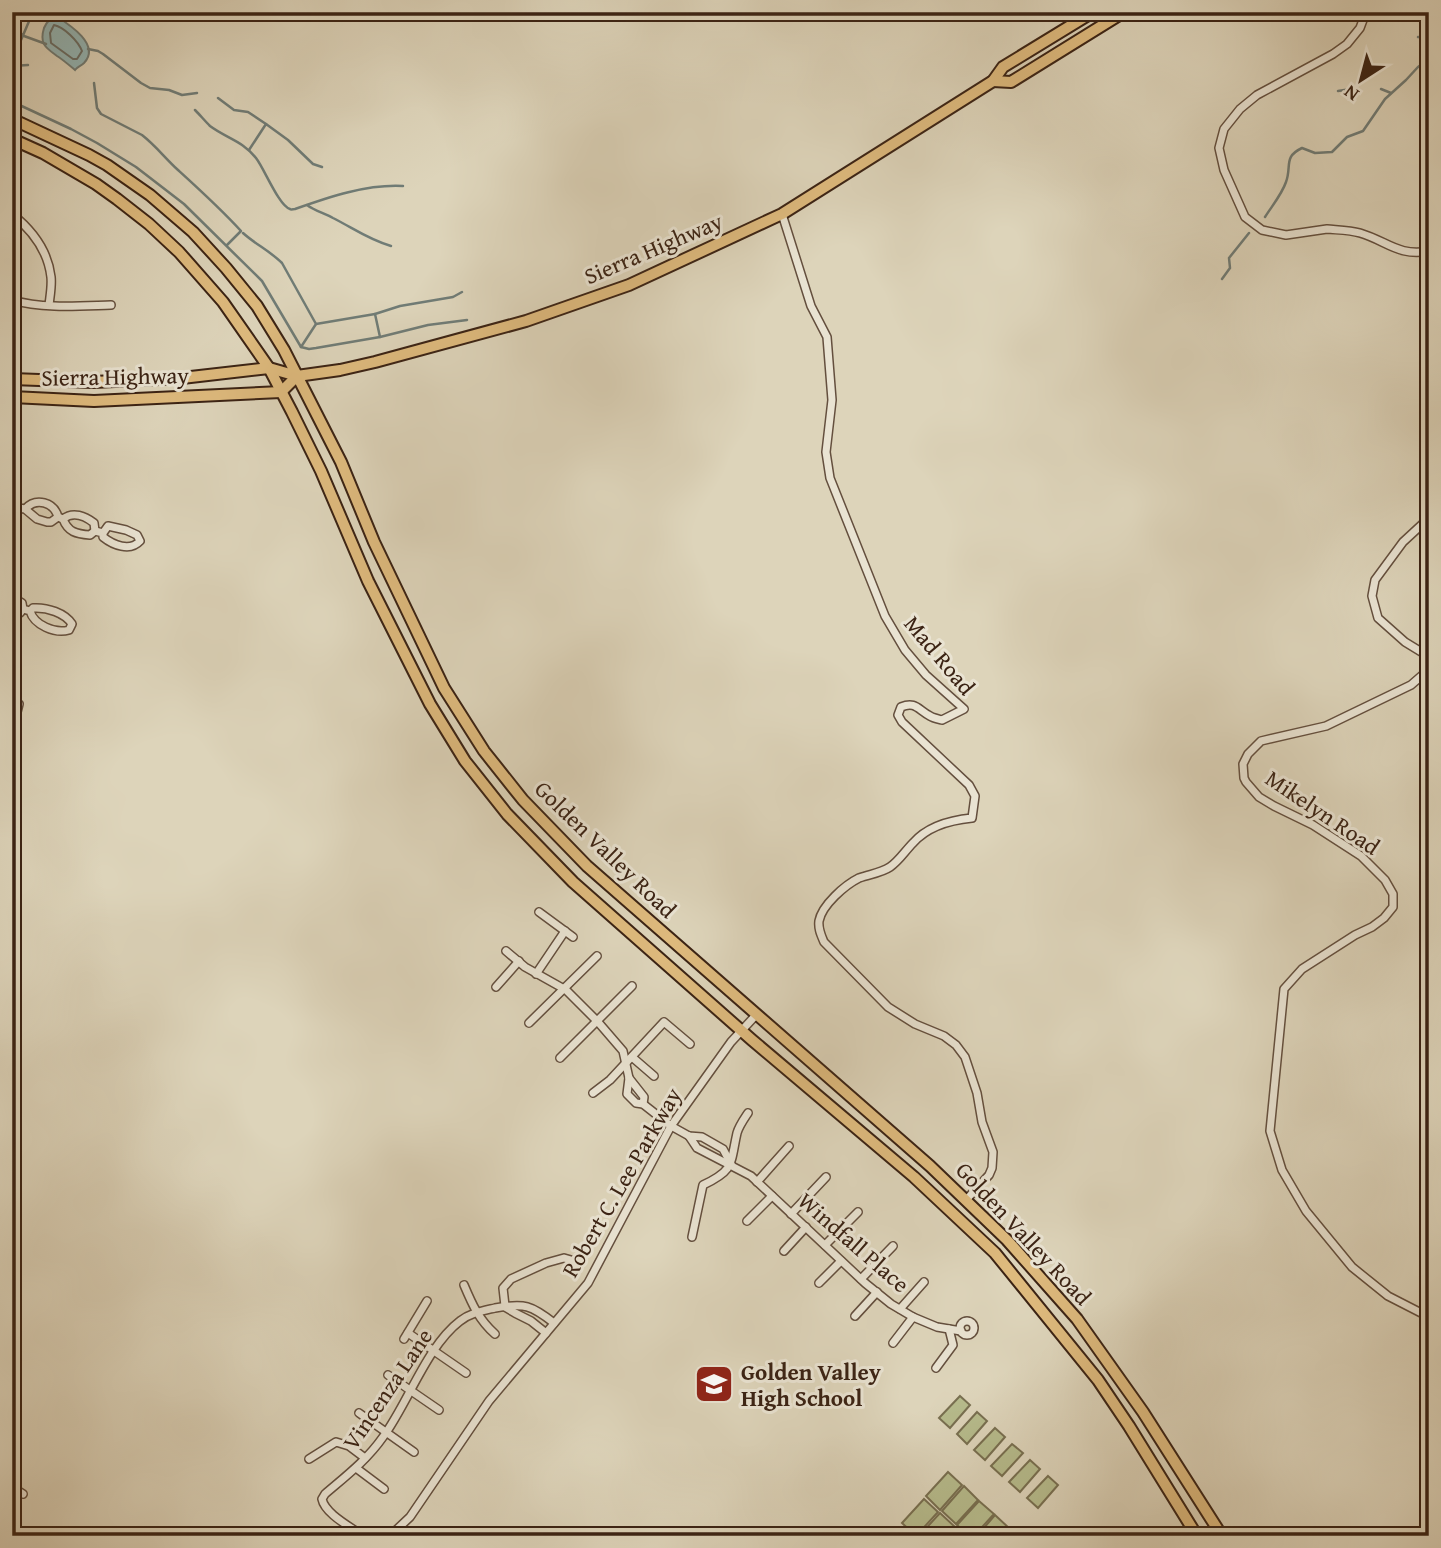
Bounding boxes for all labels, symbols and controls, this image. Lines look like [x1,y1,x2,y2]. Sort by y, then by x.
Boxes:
north arrow [1326,46,1396,116]
text: N [1337,79,1364,109]
street label: Sierra Highway [579,204,728,292]
street label: Sierra Highway [41,358,190,394]
street label: Mad Road [897,608,984,703]
street label: Mikelyn Road [1259,762,1387,863]
street label: Golden Valley Road [528,773,685,926]
street label: Robert C. Lee Parkway [553,1081,689,1283]
street label: Golden Valley Road [949,1154,1100,1313]
street label: Windfall Place [791,1184,917,1300]
street label: Vincenza Lane [334,1322,440,1456]
place label: Golden Valley High School [741,1355,881,1414]
school or university icon: Golden Valley High School [693,1363,735,1405]

